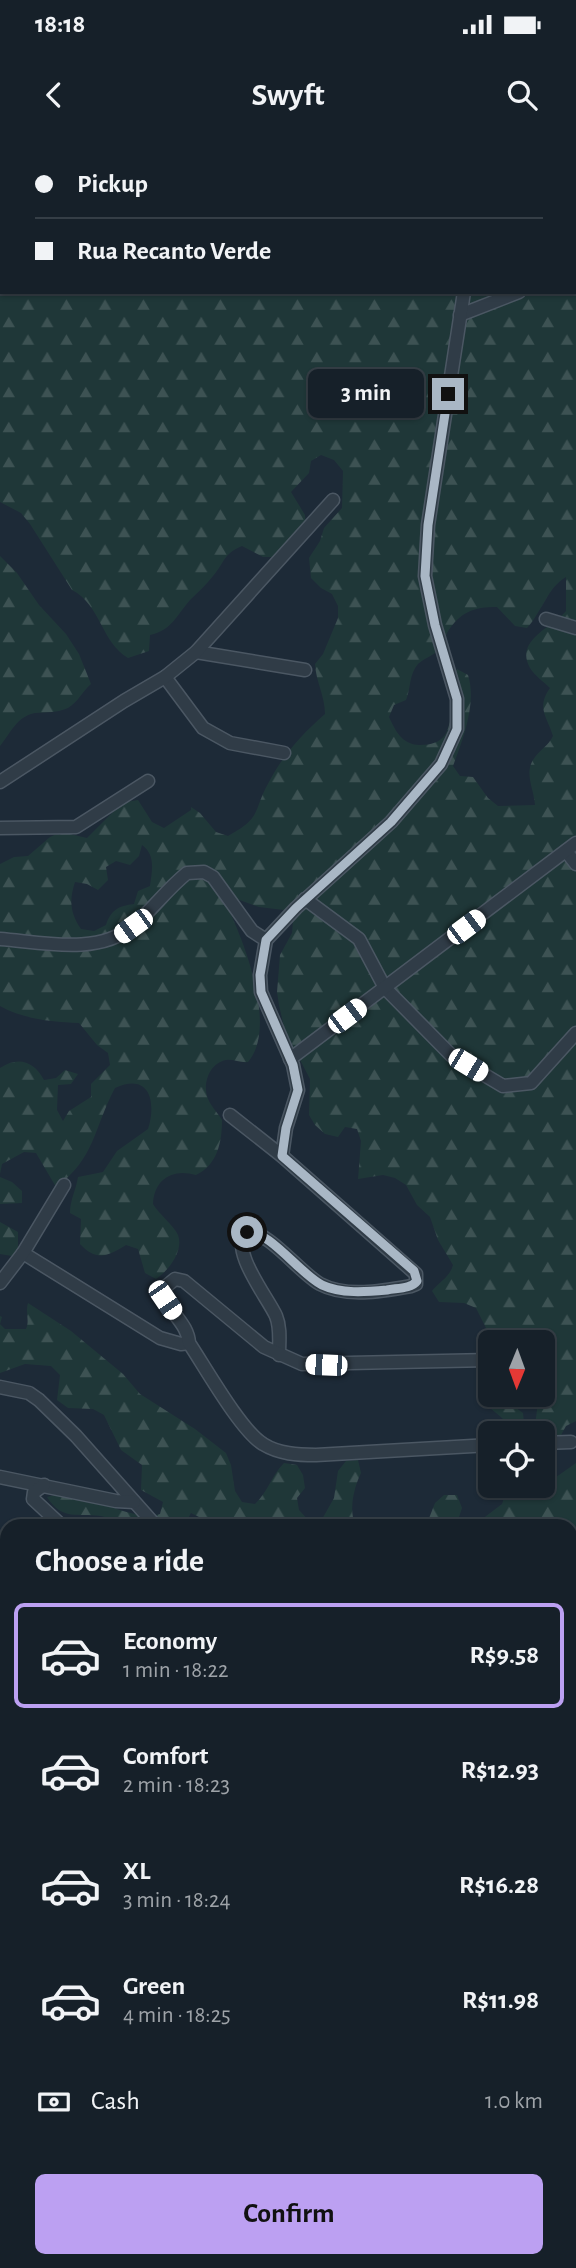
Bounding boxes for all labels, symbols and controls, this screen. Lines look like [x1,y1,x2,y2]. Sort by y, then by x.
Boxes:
text: 18:18 [35,11,85,37]
icon: back [35,76,73,114]
icon: search [503,76,541,114]
text: Swyft [251,79,325,111]
text: Pickup [77,171,148,197]
text: Rua Recanto Verde [77,238,271,264]
callout: 3 min [308,370,424,418]
route end [432,378,464,410]
text: 3 min [341,382,391,405]
car [110,905,157,947]
car [443,906,490,948]
car [324,995,371,1037]
car [445,1045,492,1085]
route start [231,1216,263,1248]
car [145,1277,186,1323]
north arrow [478,1330,555,1407]
map controls [478,1330,555,1498]
car [305,1354,348,1376]
button: locate [478,1421,555,1498]
text: Choose a ride [35,1545,204,1577]
icon: car [39,1624,102,1687]
text: Economy [123,1628,217,1654]
text: R$9.58 [469,1642,539,1668]
text: 1 min · 18:22 [123,1659,228,1682]
icon: car [39,1739,102,1802]
text: Comfort [123,1743,208,1769]
text: R$12.93 [461,1757,539,1783]
text: 2 min · 18:23 [123,1774,230,1797]
icon: car [39,1854,102,1917]
text: XL [123,1858,150,1884]
text: R$16.28 [459,1872,539,1898]
text: 3 min · 18:24 [123,1889,231,1912]
icon: car [39,1969,102,2032]
text: Green [123,1973,185,1999]
text: R$11.98 [462,1987,539,2013]
text: 4 min · 18:25 [123,2004,231,2027]
icon: cash [35,2083,73,2121]
text: Cash [91,2088,140,2114]
text: 1.0 km [485,2090,543,2113]
button: Confirm [35,2174,543,2254]

